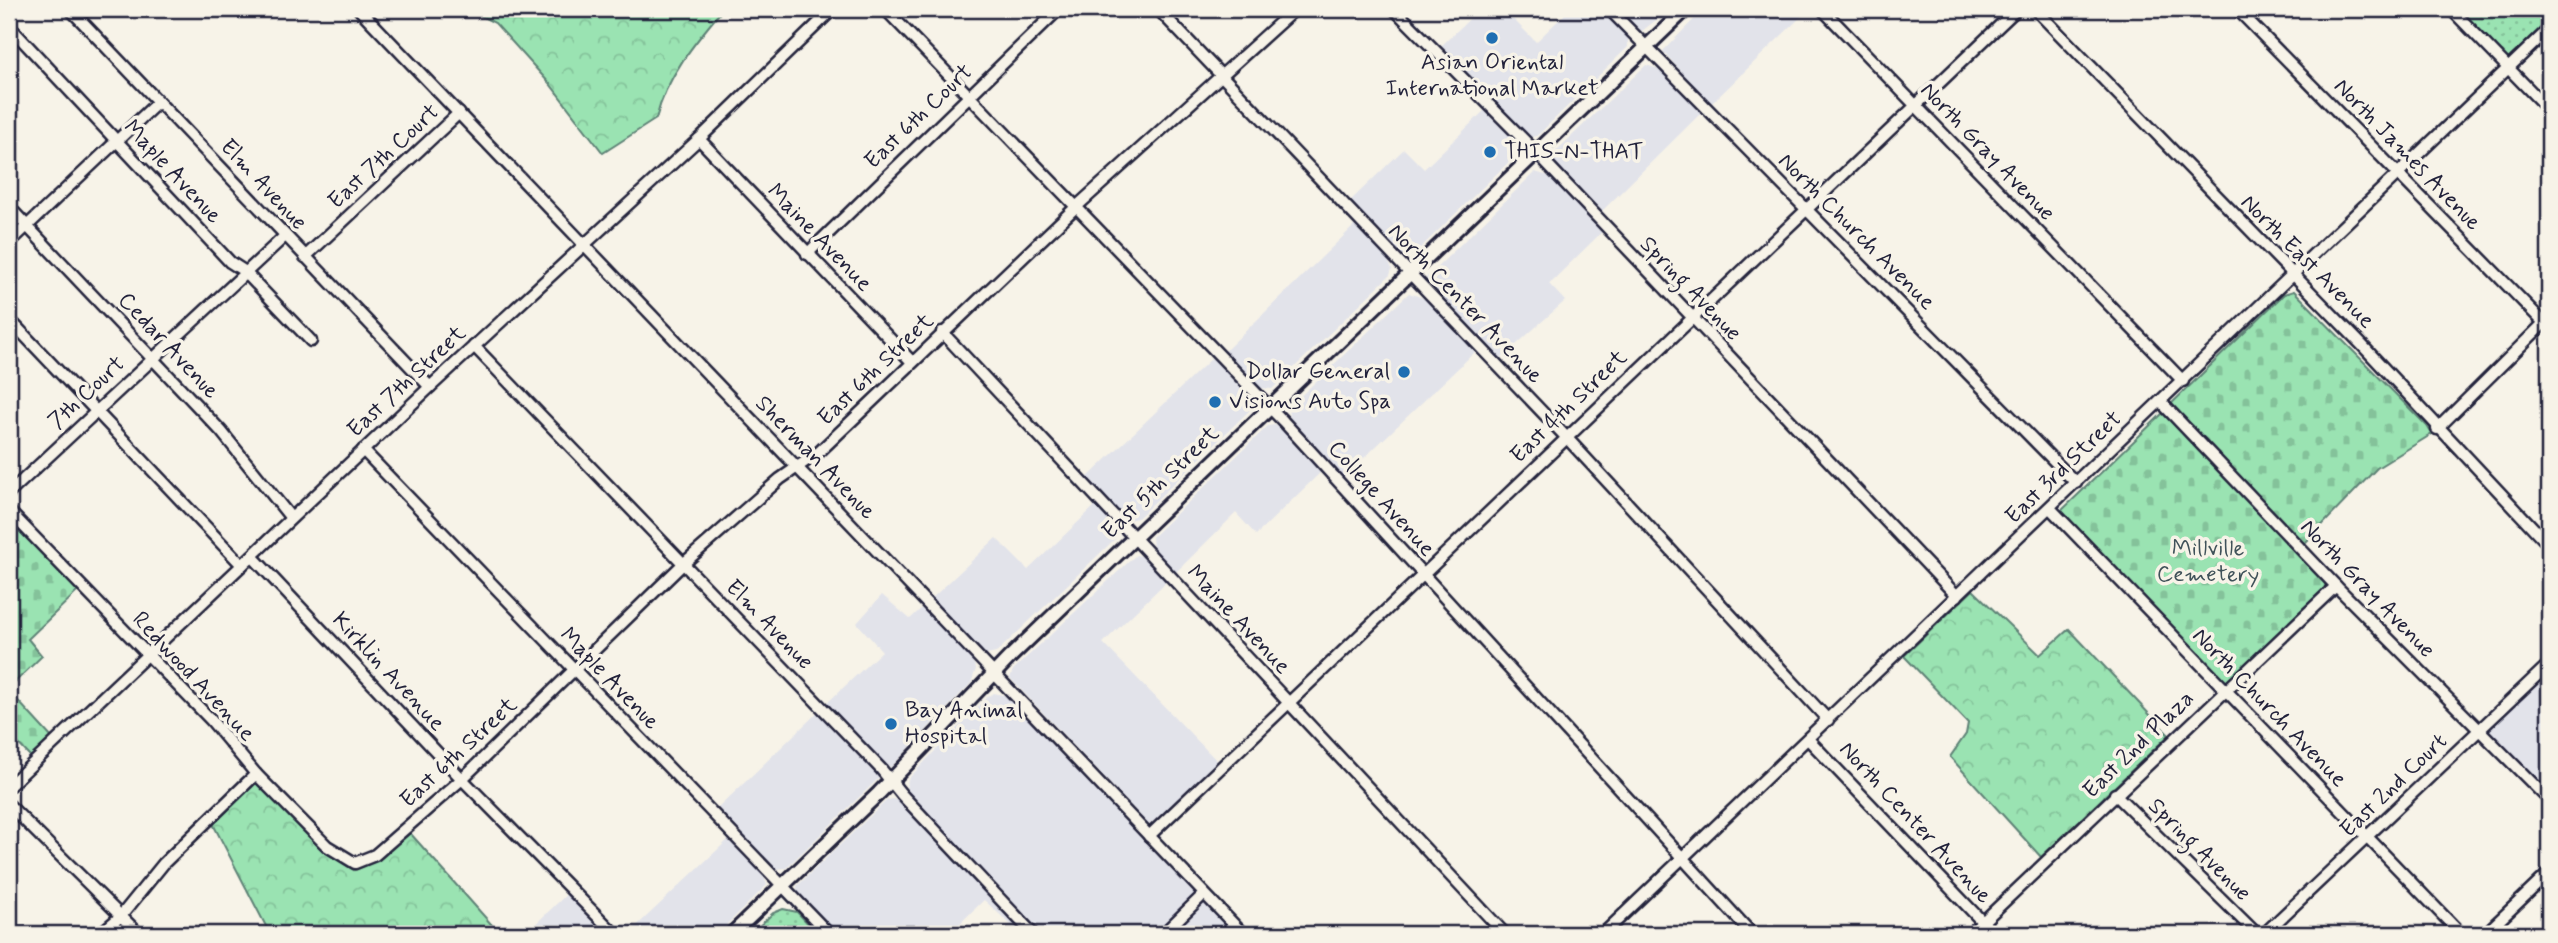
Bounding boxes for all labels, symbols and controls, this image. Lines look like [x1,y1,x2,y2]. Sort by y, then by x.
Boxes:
marker: Asian Oriental International Market [1484,30,1500,46]
place label: Asian Oriental International Market [1385,48,1599,104]
street label: East 6th Court [858,58,980,176]
street label: North James Avenue [2327,72,2488,238]
street label: North Gray Avenue [1913,76,2061,228]
street label: East 7th Court [322,98,446,216]
street label: Maple Avenue [116,114,228,231]
street label: Elm Avenue [213,133,313,237]
place label: THIS-N-THAT [1504,137,1644,167]
marker: THIS-N-THAT [1482,144,1498,160]
street label: North Church Avenue [1771,147,1941,317]
street label: Maine Avenue [760,177,878,299]
street label: North East Avenue [2233,188,2381,336]
street label: North Center Avenue [1381,218,1549,391]
street label: Spring Avenue [1631,230,1748,349]
street label: Cedar Avenue [111,286,225,406]
street label: East 6th Street [812,307,941,433]
street label: East 7th Street [341,319,473,445]
street label: East 4th Street [1504,343,1634,470]
street label: 7th Court [42,350,132,436]
place label: Dollar General [1246,357,1390,387]
marker: Dollar General [1396,364,1412,380]
place label: Visions Auto Spa [1229,387,1391,417]
street label: Sherman Avenue [748,389,882,527]
marker: Visions Auto Spa [1207,394,1223,410]
street label: East 3rd Street [1999,405,2129,531]
street label: East 5th Street [1096,419,1226,547]
street label: College Avenue [1321,435,1441,563]
street label: North Gray Avenue [2293,513,2441,665]
park label: Millville Cemetery [2157,534,2259,590]
street label: Maine Avenue [1179,559,1297,681]
street label: Elm Avenue [718,573,820,677]
street label: Redwood Avenue [125,606,261,748]
street label: Kirklin Avenue [325,606,451,738]
street label: Maple Avenue [552,621,666,737]
street label: North Church Avenue [2185,622,2353,794]
street label: East 2nd Plaza [2077,684,2201,806]
street label: East 6th Street [394,691,524,815]
place label: Bay Animal Hospital [905,696,1023,752]
marker: Bay Animal Hospital [883,716,899,732]
street label: East 2nd Court [2334,727,2454,845]
street label: North Center Avenue [1832,735,1998,911]
street label: Spring Avenue [2139,792,2257,910]

